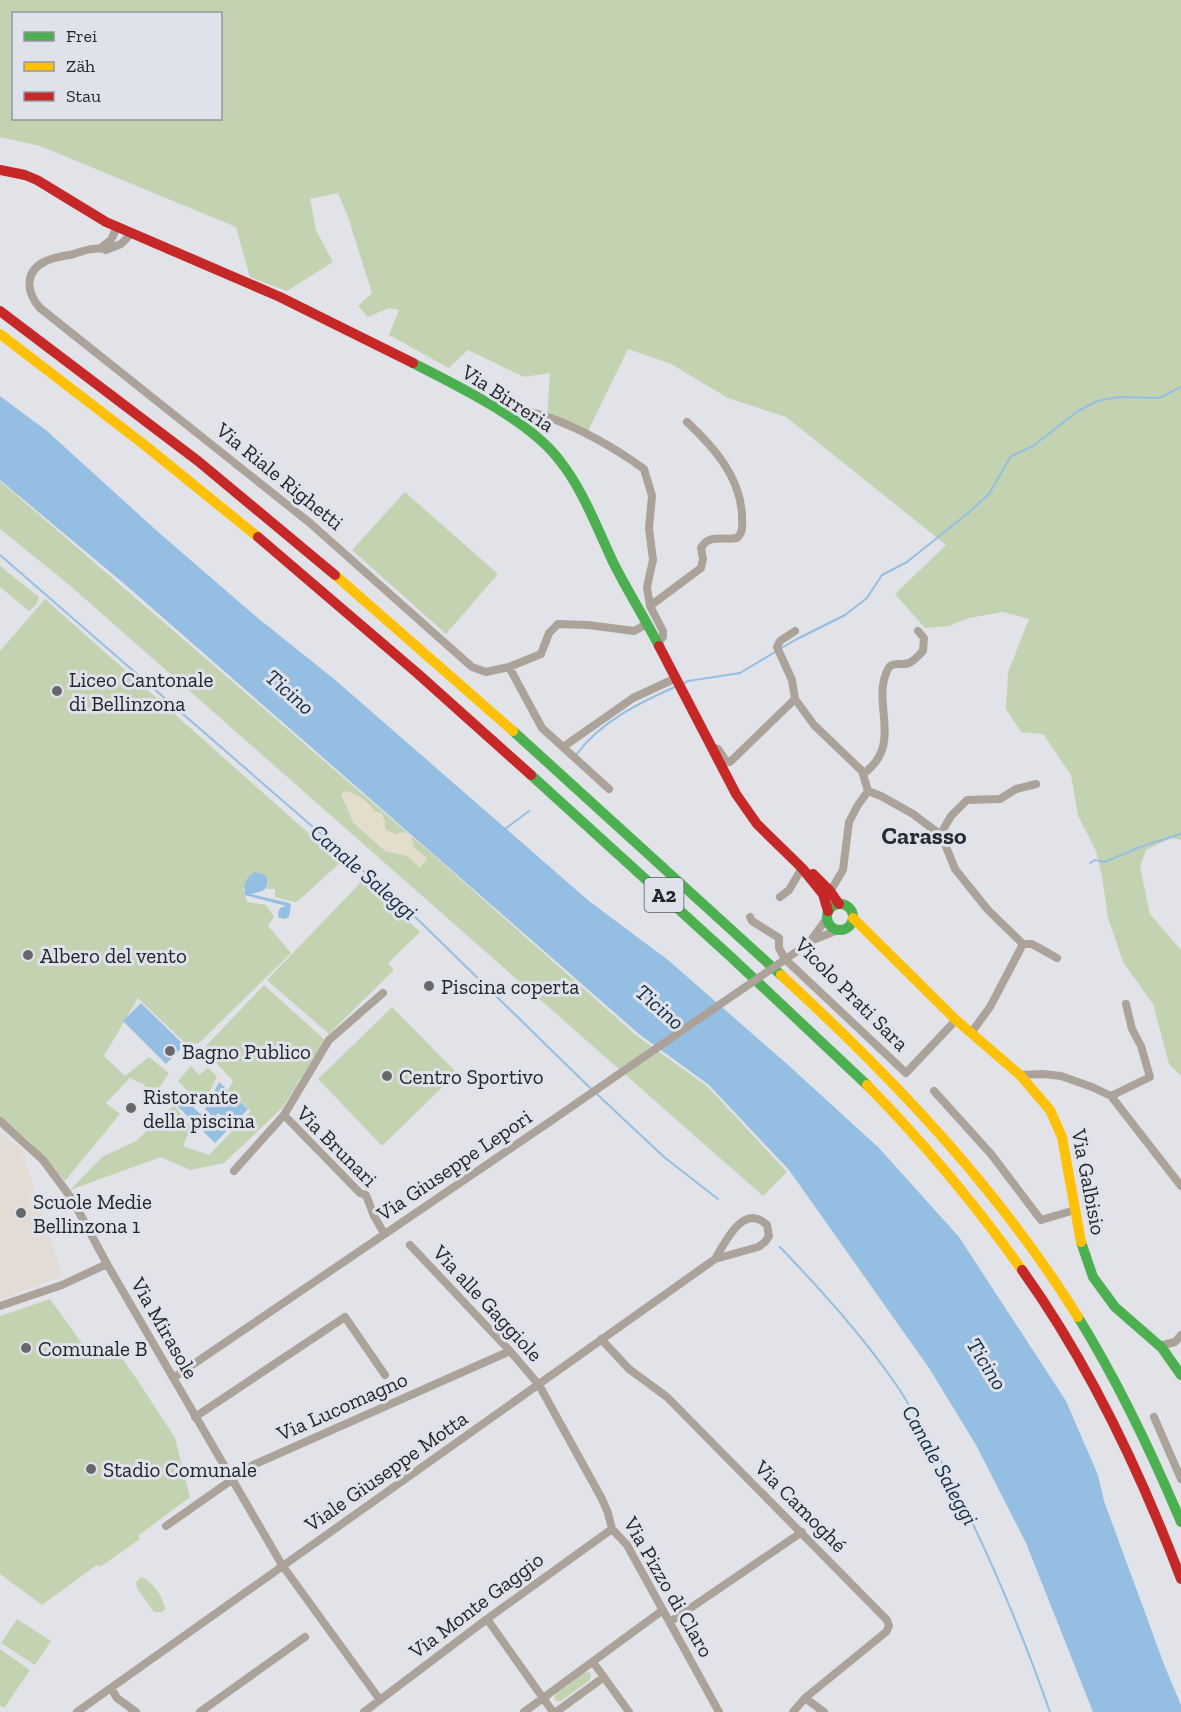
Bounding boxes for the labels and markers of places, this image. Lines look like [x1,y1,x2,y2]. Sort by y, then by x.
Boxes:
place label: Liceo Cantonale di Bellinzona [69,667,214,716]
marker: Liceo Cantonale di Bellinzona [50,684,64,698]
place label: Albero del vento [40,943,187,968]
marker: Albero del vento [21,948,35,962]
place label: Piscina coperta [441,974,579,999]
marker: Piscina coperta [422,979,436,993]
place label: Bagno Publico [182,1039,311,1064]
marker: Bagno Publico [163,1044,177,1058]
place label: Centro Sportivo [399,1064,543,1089]
marker: Centro Sportivo [380,1069,394,1083]
place label: Ristorante della piscina [143,1084,255,1133]
marker: Ristorante della piscina [124,1101,138,1115]
place label: Scuole Medie Bellinzona 1 [33,1189,152,1238]
marker: Scuole Medie Bellinzona 1 [14,1206,28,1220]
place label: Comunale B [38,1336,147,1361]
marker: Comunale B [19,1341,33,1355]
place label: Stadio Comunale [103,1457,257,1482]
marker: Stadio Comunale [84,1462,98,1476]

